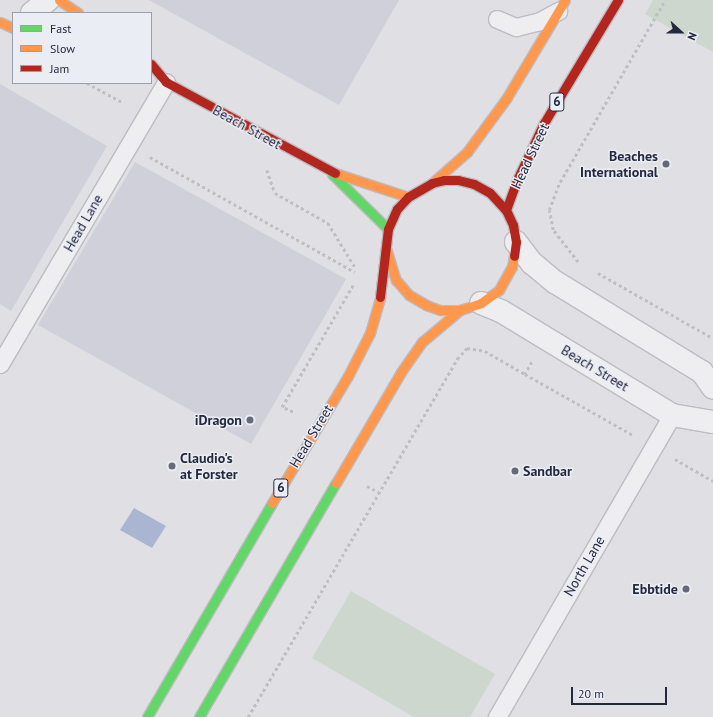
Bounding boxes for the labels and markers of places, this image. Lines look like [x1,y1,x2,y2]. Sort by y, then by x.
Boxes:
place label: Beaches International [580,148,658,180]
marker: Beaches International [661,159,671,169]
place label: iDragon [195,412,242,428]
marker: iDragon [245,415,255,425]
place label: Claudio's at Forster [180,450,238,482]
marker: Claudio's at Forster [167,461,177,471]
place label: Sandbar [523,463,572,479]
marker: Sandbar [510,466,520,476]
place label: Ebbtide [632,581,678,597]
marker: Ebbtide [681,584,691,594]

